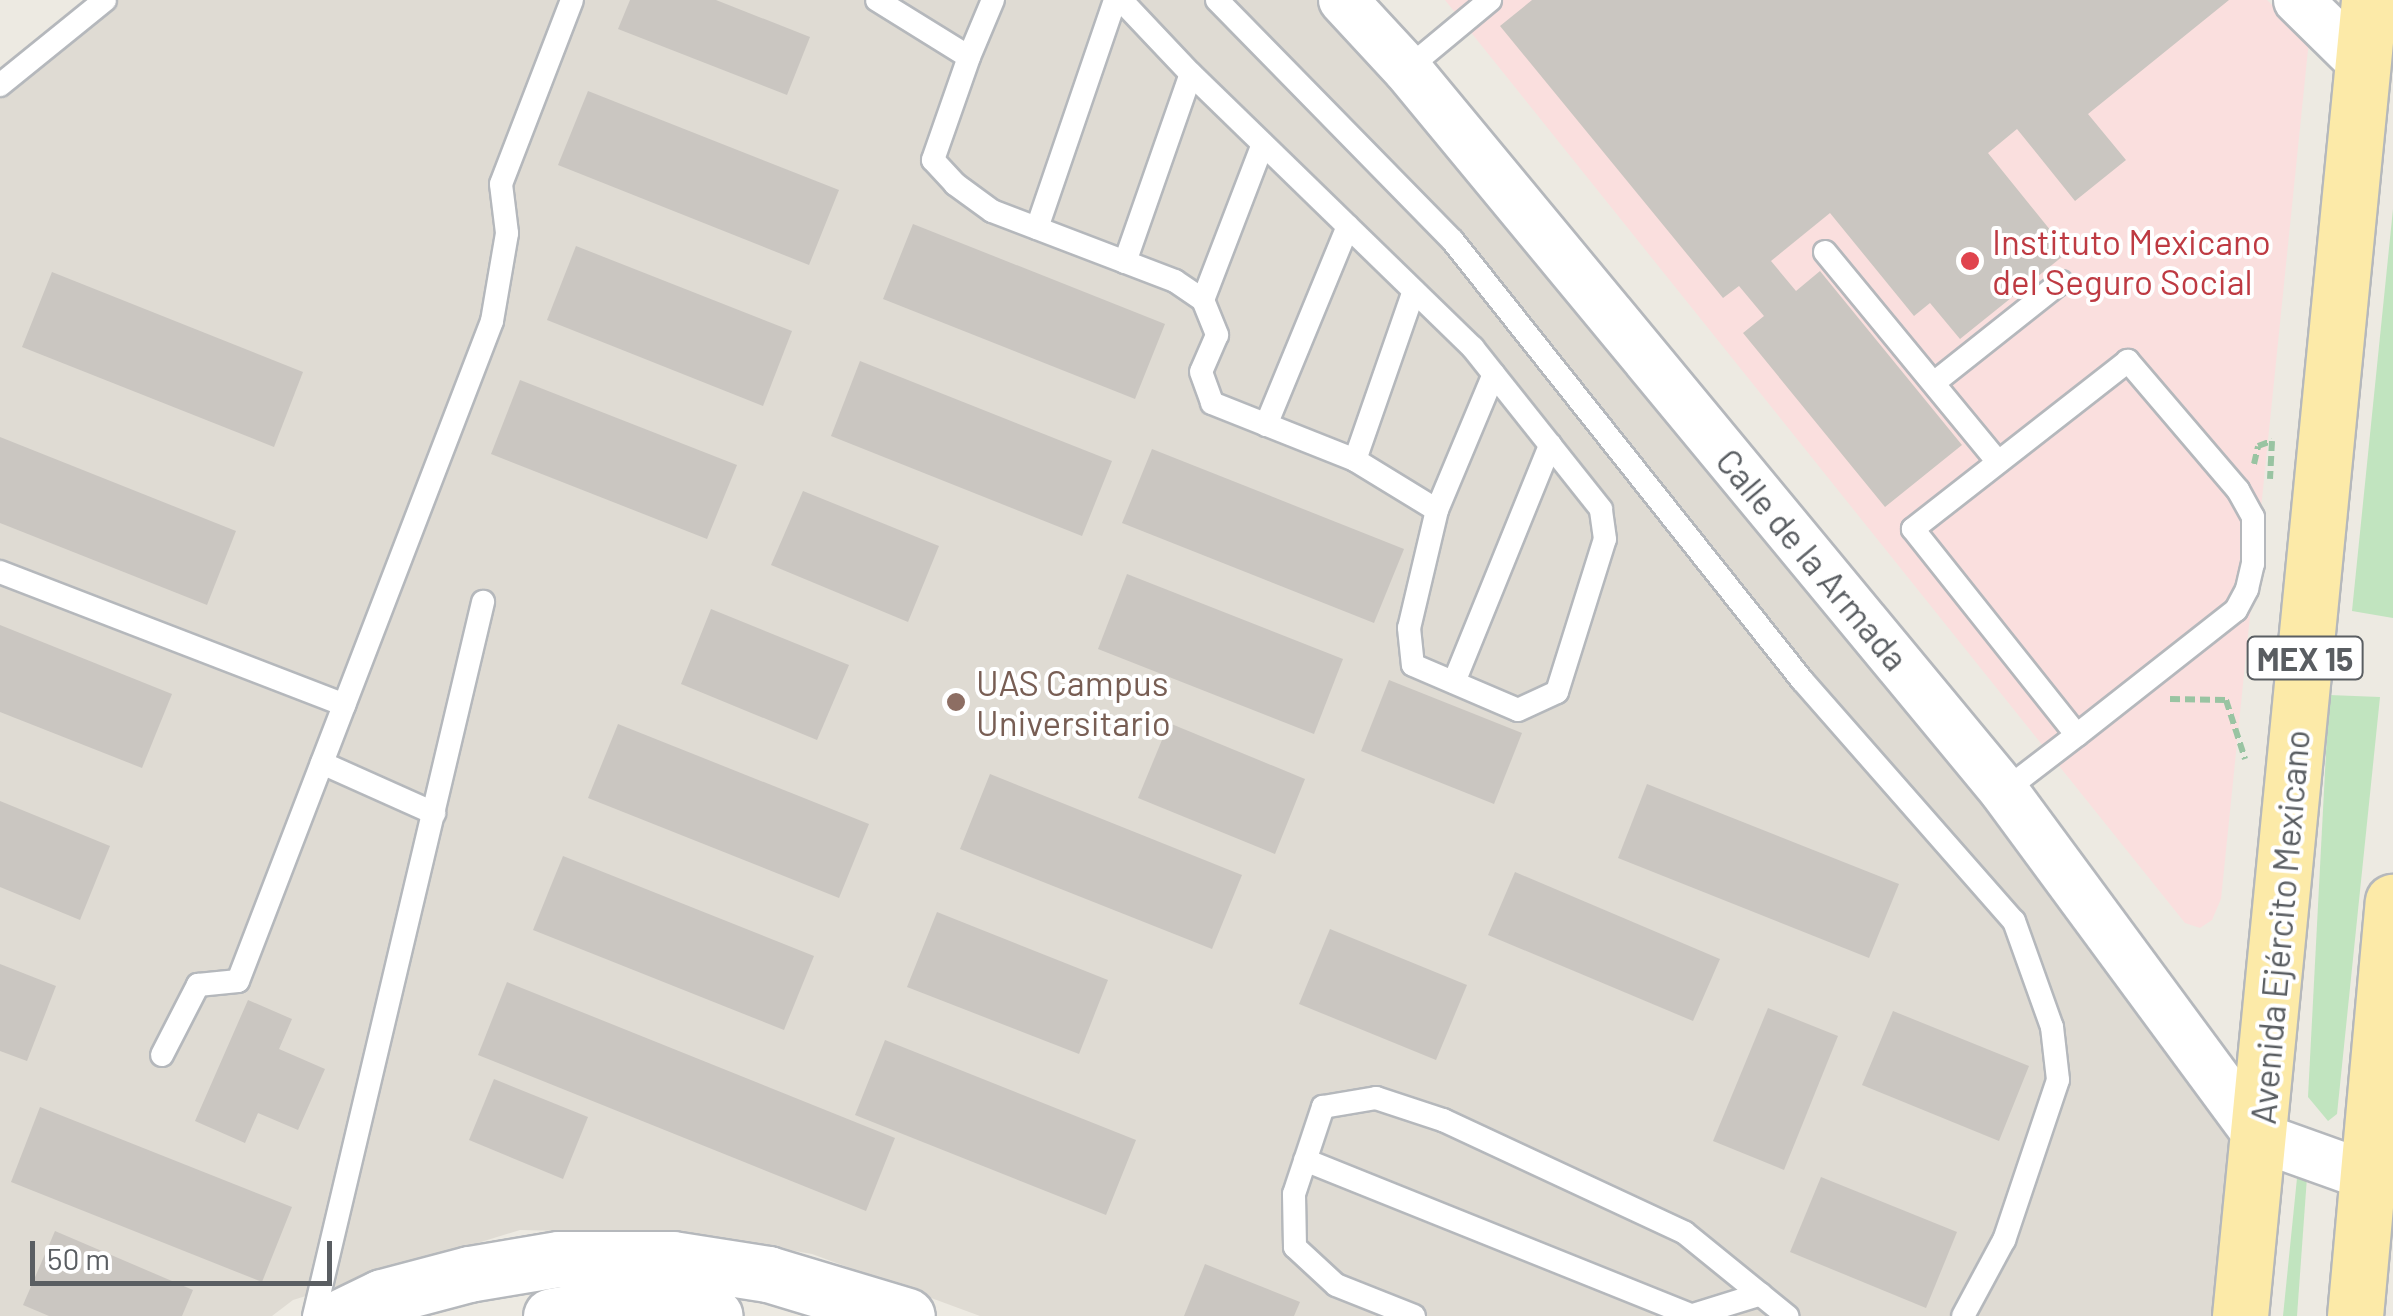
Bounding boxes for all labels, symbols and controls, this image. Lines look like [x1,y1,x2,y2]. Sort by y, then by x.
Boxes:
place label: Instituto Mexicano del Seguro Social [1992,220,2271,302]
marker: Instituto Mexicano del Seguro Social [1957,248,1983,274]
street label: Calle de la Armada [1708,440,1918,678]
road number: MEX 15 [2245,631,2365,685]
place label: UAS Campus Universitario [976,661,1171,743]
marker: UAS Campus Universitario [945,691,967,713]
street label: Avenida Ejército Mexicano [2241,728,2317,1126]
scale bar [35,1221,338,1283]
text: 50 m [47,1240,110,1276]

